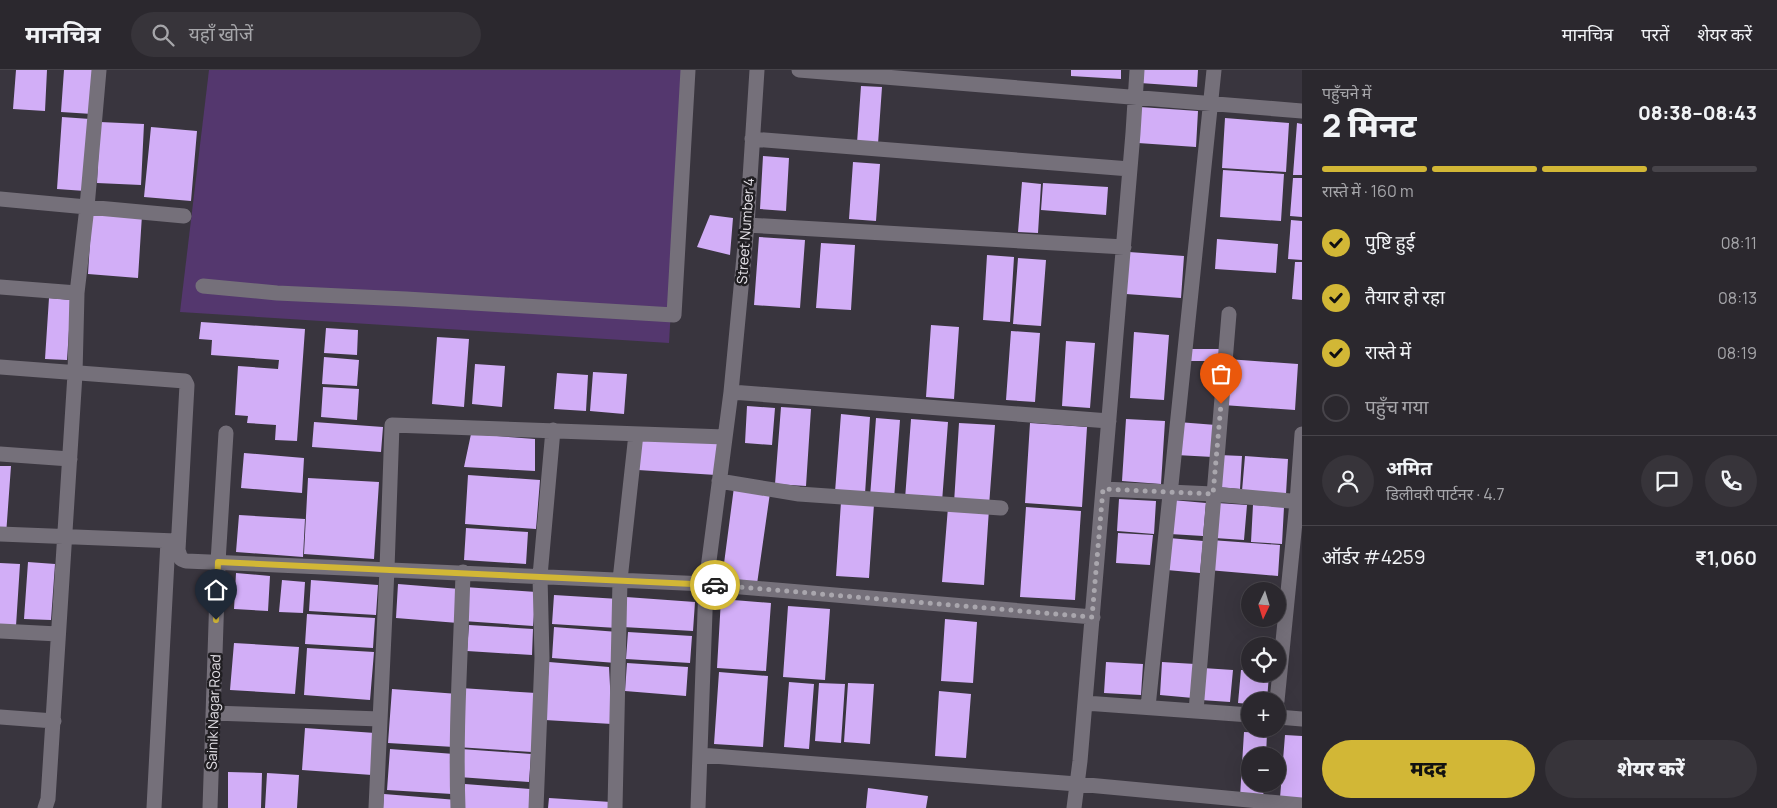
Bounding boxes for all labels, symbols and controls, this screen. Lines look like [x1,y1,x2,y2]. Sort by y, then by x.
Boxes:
search box [131,12,481,57]
text: मानचित्र [25,17,101,50]
icon: search [149,21,177,49]
text: यहाँ खोजें [189,21,253,47]
text: मानचित्र [1562,22,1613,46]
text: परतें [1641,22,1669,46]
text: शेयर करें [1697,22,1752,46]
text: पहुँचने में [1322,82,1371,104]
text: 08:38–08:43 [1638,100,1757,126]
text: 2 मिनट [1322,103,1417,147]
street label: Street Number 4 [732,177,758,285]
text: रास्ते में · 160 m [1322,180,1414,202]
icon: check [1322,229,1350,257]
text: पुष्टि हुई [1365,229,1415,255]
text: 08:11 [1721,232,1757,254]
icon: check [1322,284,1350,312]
text: तैयार हो रहा [1365,284,1445,310]
text: 08:13 [1718,287,1757,309]
icon: check [1322,339,1350,367]
text: रास्ते में [1365,339,1411,365]
text: 08:19 [1717,342,1757,364]
pin [1200,353,1242,404]
icon: bag [1207,360,1235,388]
text: पहुँच गया [1365,394,1428,420]
button: person [1322,455,1374,507]
text: अमित [1386,455,1432,481]
button: chat [1641,455,1693,507]
button: phone [1705,455,1757,507]
text: डिलीवरी पार्टनर · 4.7 [1386,483,1504,505]
text: ऑर्डर #4259 [1322,544,1425,570]
text: ₹1,060 [1695,545,1757,571]
courier [690,560,740,610]
pin [195,569,237,620]
icon: car [701,571,729,599]
icon: home [202,576,230,604]
north arrow [1241,582,1286,628]
map controls [1241,582,1286,792]
button: locate [1241,637,1286,682]
street label: Sainik Nagar Road [201,654,225,770]
button: + [1241,692,1286,737]
button: मदद [1322,740,1535,798]
button: शेयर करें [1545,740,1757,798]
button: − [1241,747,1286,792]

